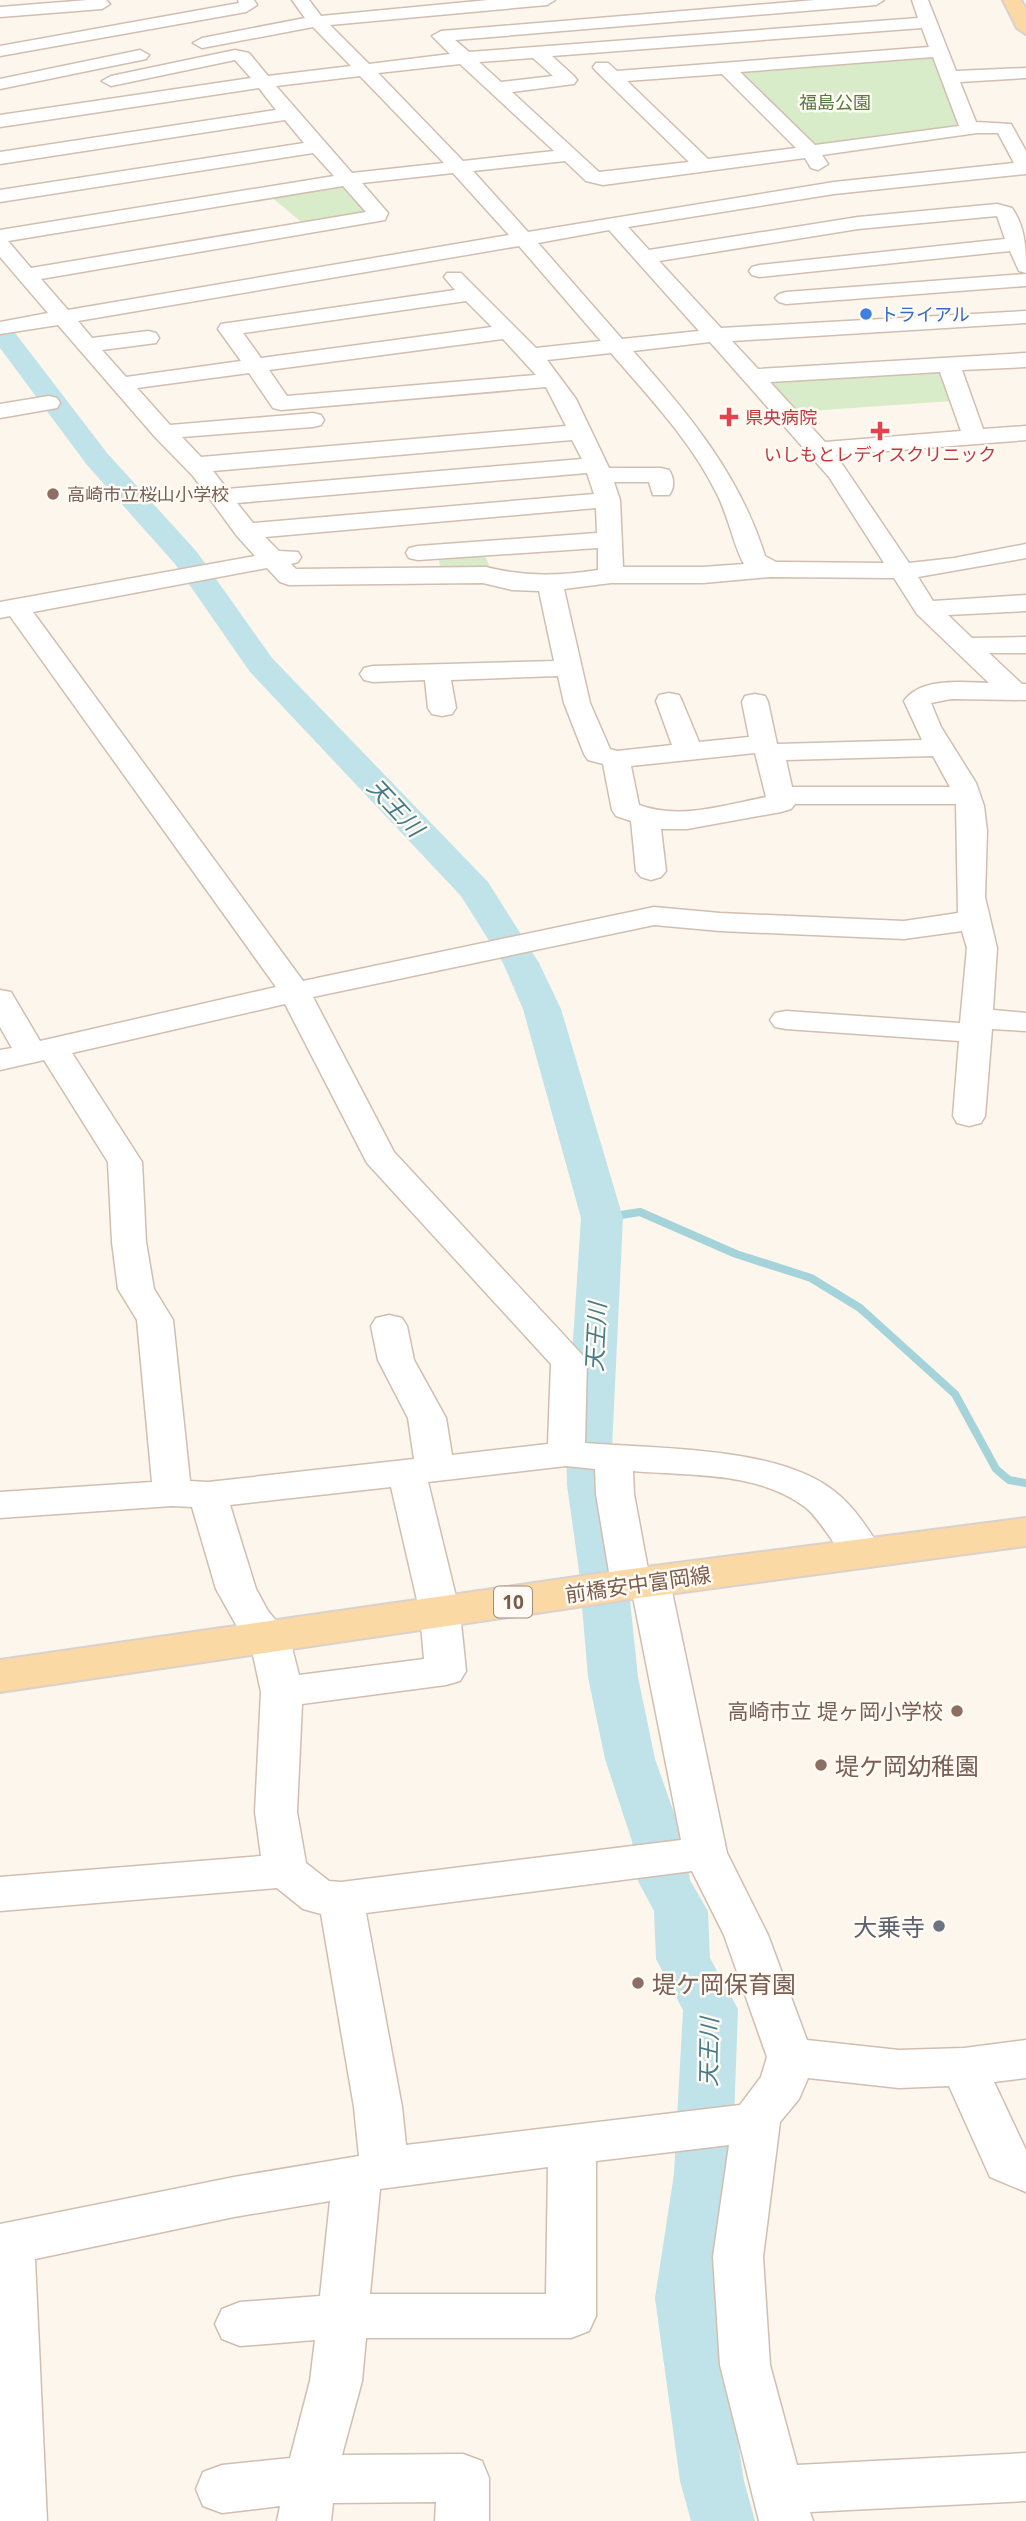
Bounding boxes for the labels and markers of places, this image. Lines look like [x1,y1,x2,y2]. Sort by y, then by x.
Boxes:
place label: トライアル [880,302,970,326]
marker: トライアル [858,306,874,322]
place label: 県央病院 [745,405,817,429]
marker: 県央病院 [719,407,739,427]
marker: いしもとレディスクリニック [870,421,890,441]
place label: いしもとレディスクリニック [764,442,996,466]
place label: 高崎市立桜山小学校 [67,482,229,506]
marker: 高崎市立桜山小学校 [45,486,61,502]
place label: 高崎市立 堤ヶ岡小学校 [728,1697,943,1725]
marker: 高崎市立 堤ヶ岡小学校 [949,1703,965,1719]
place label: 堤ケ岡幼稚園 [835,1749,979,1782]
marker: 堤ケ岡幼稚園 [813,1757,829,1773]
place label: 大乗寺 [853,1910,925,1943]
marker: 大乗寺 [931,1918,947,1934]
place label: 堤ケ岡保育園 [652,1967,796,2000]
marker: 堤ケ岡保育園 [630,1975,646,1991]

